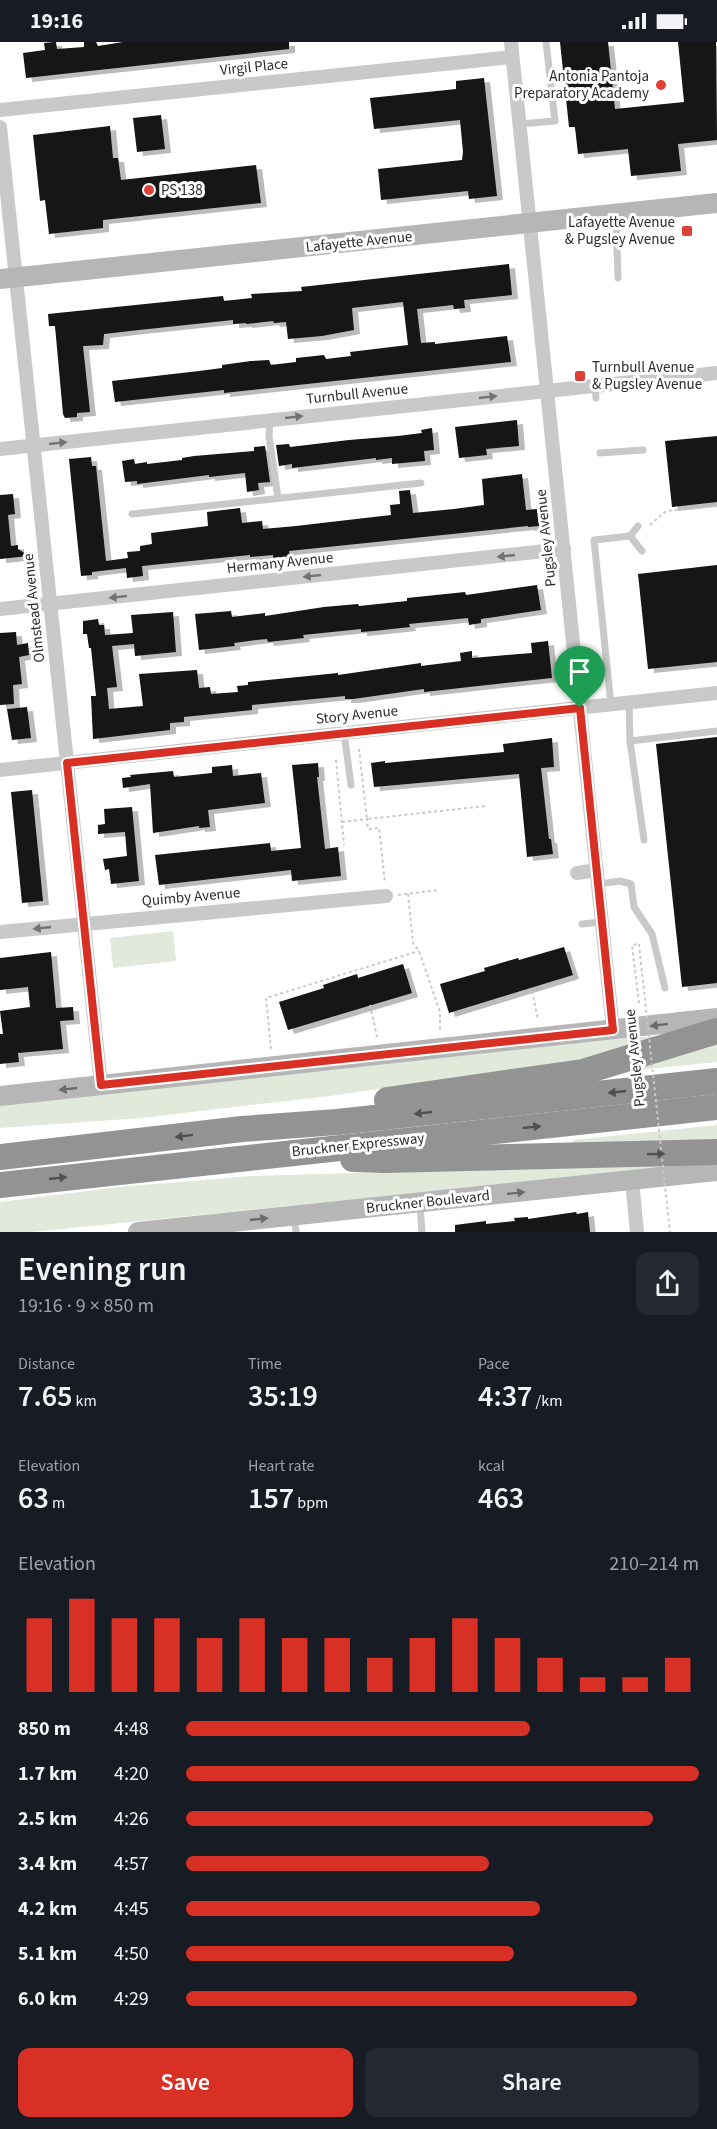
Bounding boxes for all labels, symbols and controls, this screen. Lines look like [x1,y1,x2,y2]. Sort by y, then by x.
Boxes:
text: 19:16 [30,5,83,37]
street label: Virgil Place [219,53,289,81]
place label: Antonia Pantoja Preparatory Academy [514,66,649,104]
marker: Antonia Pantoja Preparatory Academy [654,78,668,92]
place label: PS 138 [161,180,203,201]
marker: PS 138 [142,183,156,197]
place label: Lafayette Avenue & Pugsley Avenue [565,212,675,250]
marker: Lafayette Avenue & Pugsley Avenue [680,224,694,238]
street label: Lafayette Avenue [305,226,413,258]
place label: Turnbull Avenue & Pugsley Avenue [592,357,702,395]
marker: Turnbull Avenue & Pugsley Avenue [573,369,587,383]
street label: Turnbull Avenue [305,378,409,410]
one-way arrow [478,392,497,402]
one-way arrow [284,412,303,422]
one-way arrow [49,438,68,447]
street label: Pugsley Avenue [530,488,562,588]
street label: Hermany Avenue [226,547,334,579]
one-way arrow [497,551,516,560]
street label: Olmstead Avenue [18,552,50,664]
one-way arrow [303,571,322,581]
one-way arrow [109,592,128,601]
pin [554,646,605,708]
icon: arrive [563,655,596,688]
street label: Story Avenue [315,700,399,730]
street label: Quimby Avenue [141,882,241,912]
one-way arrow [33,923,52,933]
street label: Pugsley Avenue [619,1008,651,1108]
one-way arrow [649,1020,668,1029]
one-way arrow [59,1084,78,1093]
one-way arrow [608,1087,627,1097]
one-way arrow [414,1108,433,1118]
one-way arrow [523,1122,542,1132]
street label: Bruckner Expressway [291,1128,425,1162]
one-way arrow [175,1132,194,1141]
one-way arrow [646,1149,665,1159]
one-way arrow [49,1173,68,1183]
street label: Bruckner Boulevard [365,1185,491,1219]
one-way arrow [506,1188,525,1198]
one-way arrow [250,1214,269,1224]
text: Evening run [18,1246,187,1293]
button: share [636,1252,699,1315]
text: 19:16 · 9 × 850 m [18,1292,154,1320]
text: Distance [18,1353,75,1375]
text: Time [248,1353,282,1375]
text: Pace [478,1353,509,1375]
text: 7.65 [18,1375,72,1418]
text: 35:19 [248,1375,318,1418]
text: 4:37 [478,1375,532,1418]
text: km [72,1390,97,1412]
text: /km [532,1390,562,1412]
text: Elevation [18,1455,80,1477]
text: Heart rate [248,1455,315,1477]
text: kcal [478,1455,505,1477]
text: 63 [18,1477,49,1520]
text: 157 [248,1477,294,1520]
text: 463 [478,1477,524,1520]
text: m [49,1492,65,1514]
text: bpm [294,1492,328,1514]
text: Elevation [18,1550,96,1578]
text: 210–214 m [609,1550,699,1578]
text: 850 m [18,1715,71,1743]
text: 4:48 [114,1715,149,1743]
text: 1.7 km [18,1760,77,1788]
text: 4:20 [114,1760,149,1788]
text: 2.5 km [18,1805,77,1833]
text: 4:26 [114,1805,149,1833]
text: 3.4 km [18,1850,77,1878]
text: 4:57 [114,1850,149,1878]
text: 4.2 km [18,1895,77,1923]
text: 4:45 [114,1895,149,1923]
text: 5.1 km [18,1940,77,1968]
text: 4:50 [114,1940,149,1968]
text: 6.0 km [18,1985,77,2013]
text: 4:29 [114,1985,149,2013]
button: Save [18,2048,353,2117]
button: Share [365,2048,699,2117]

